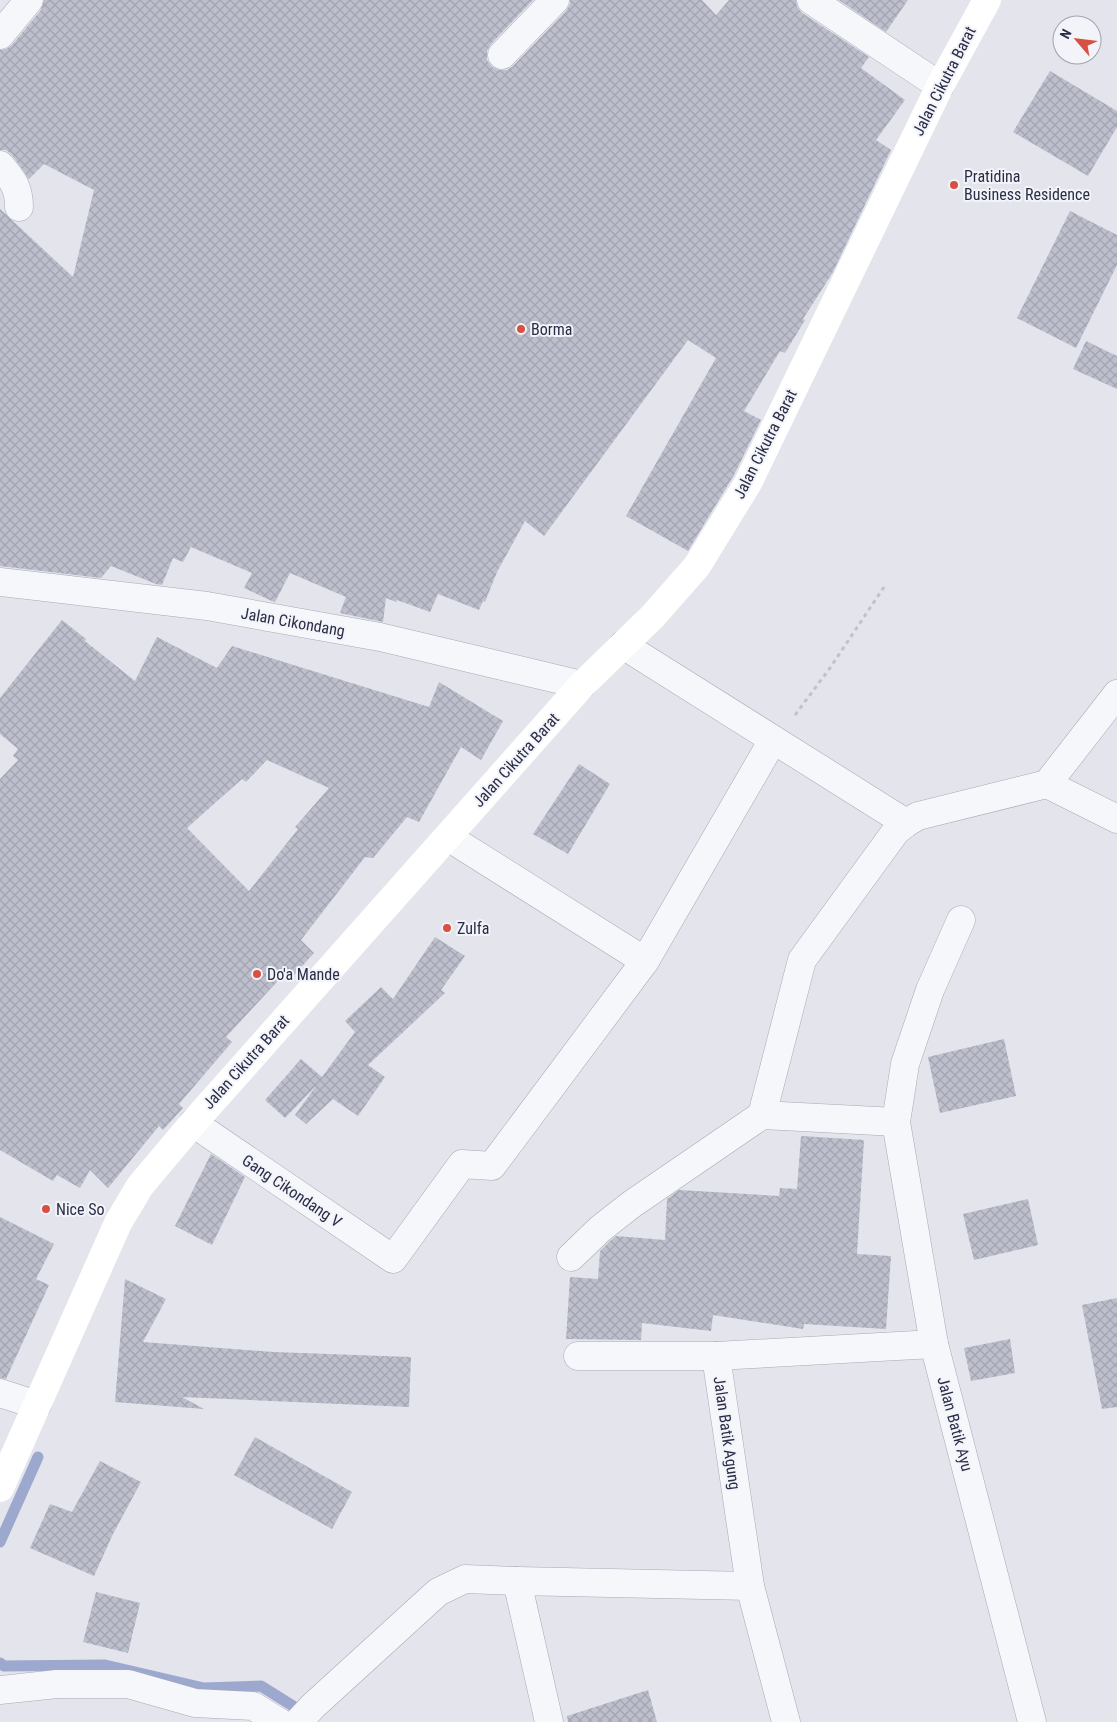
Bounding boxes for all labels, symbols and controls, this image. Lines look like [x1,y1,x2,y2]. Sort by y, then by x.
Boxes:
north arrow [1052,15,1102,65]
street label: Jalan Cikutra Barat [908,23,980,139]
text: N [1056,26,1075,41]
place label: Pratidina Business Residence [964,167,1090,204]
marker: Pratidina Business Residence [948,179,960,191]
place label: Borma [531,320,572,339]
marker: Borma [515,323,527,335]
street label: Jalan Cikutra Barat [729,386,801,502]
street label: Jalan Cikondang [240,604,346,640]
street label: Jalan Cikutra Barat [469,709,563,811]
place label: Zulfa [457,919,489,938]
marker: Zulfa [441,922,453,934]
place label: Do'a Mande [267,965,340,984]
marker: Do'a Mande [251,968,263,980]
street label: Jalan Cikutra Barat [199,1011,293,1113]
street label: Gang Cikondang V [239,1151,345,1231]
place label: Nice So [56,1200,104,1219]
marker: Nice So [40,1203,52,1215]
street label: Jalan Batik Agung [710,1375,744,1491]
street label: Jalan Batik Ayu [933,1375,977,1473]

